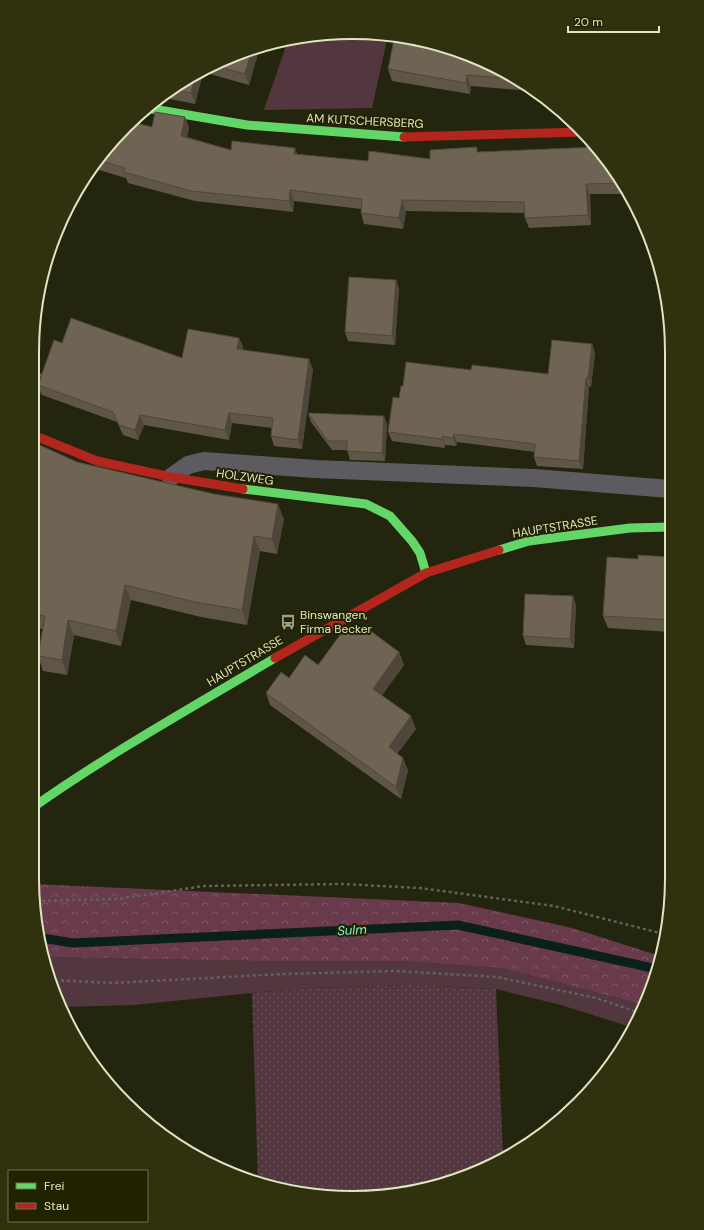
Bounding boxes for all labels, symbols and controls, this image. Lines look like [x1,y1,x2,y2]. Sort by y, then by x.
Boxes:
scale bar [568,8,659,34]
text: 20 m [574,14,603,30]
street label: AM KUTSCHERSBERG [306,110,424,132]
street label: HOLZWEG [215,465,275,489]
street label: HAUPTSTRASSE [511,512,599,542]
place label: Binswangen, Firma Becker [300,607,373,637]
bus stop icon: Binswangen, Firma Becker [279,613,297,631]
street label: HAUPTSTRASSE [204,632,286,690]
water label: Sulm [337,921,367,939]
legend [8,1170,148,1222]
text: Frei [44,1178,64,1194]
text: Stau [44,1198,69,1214]

